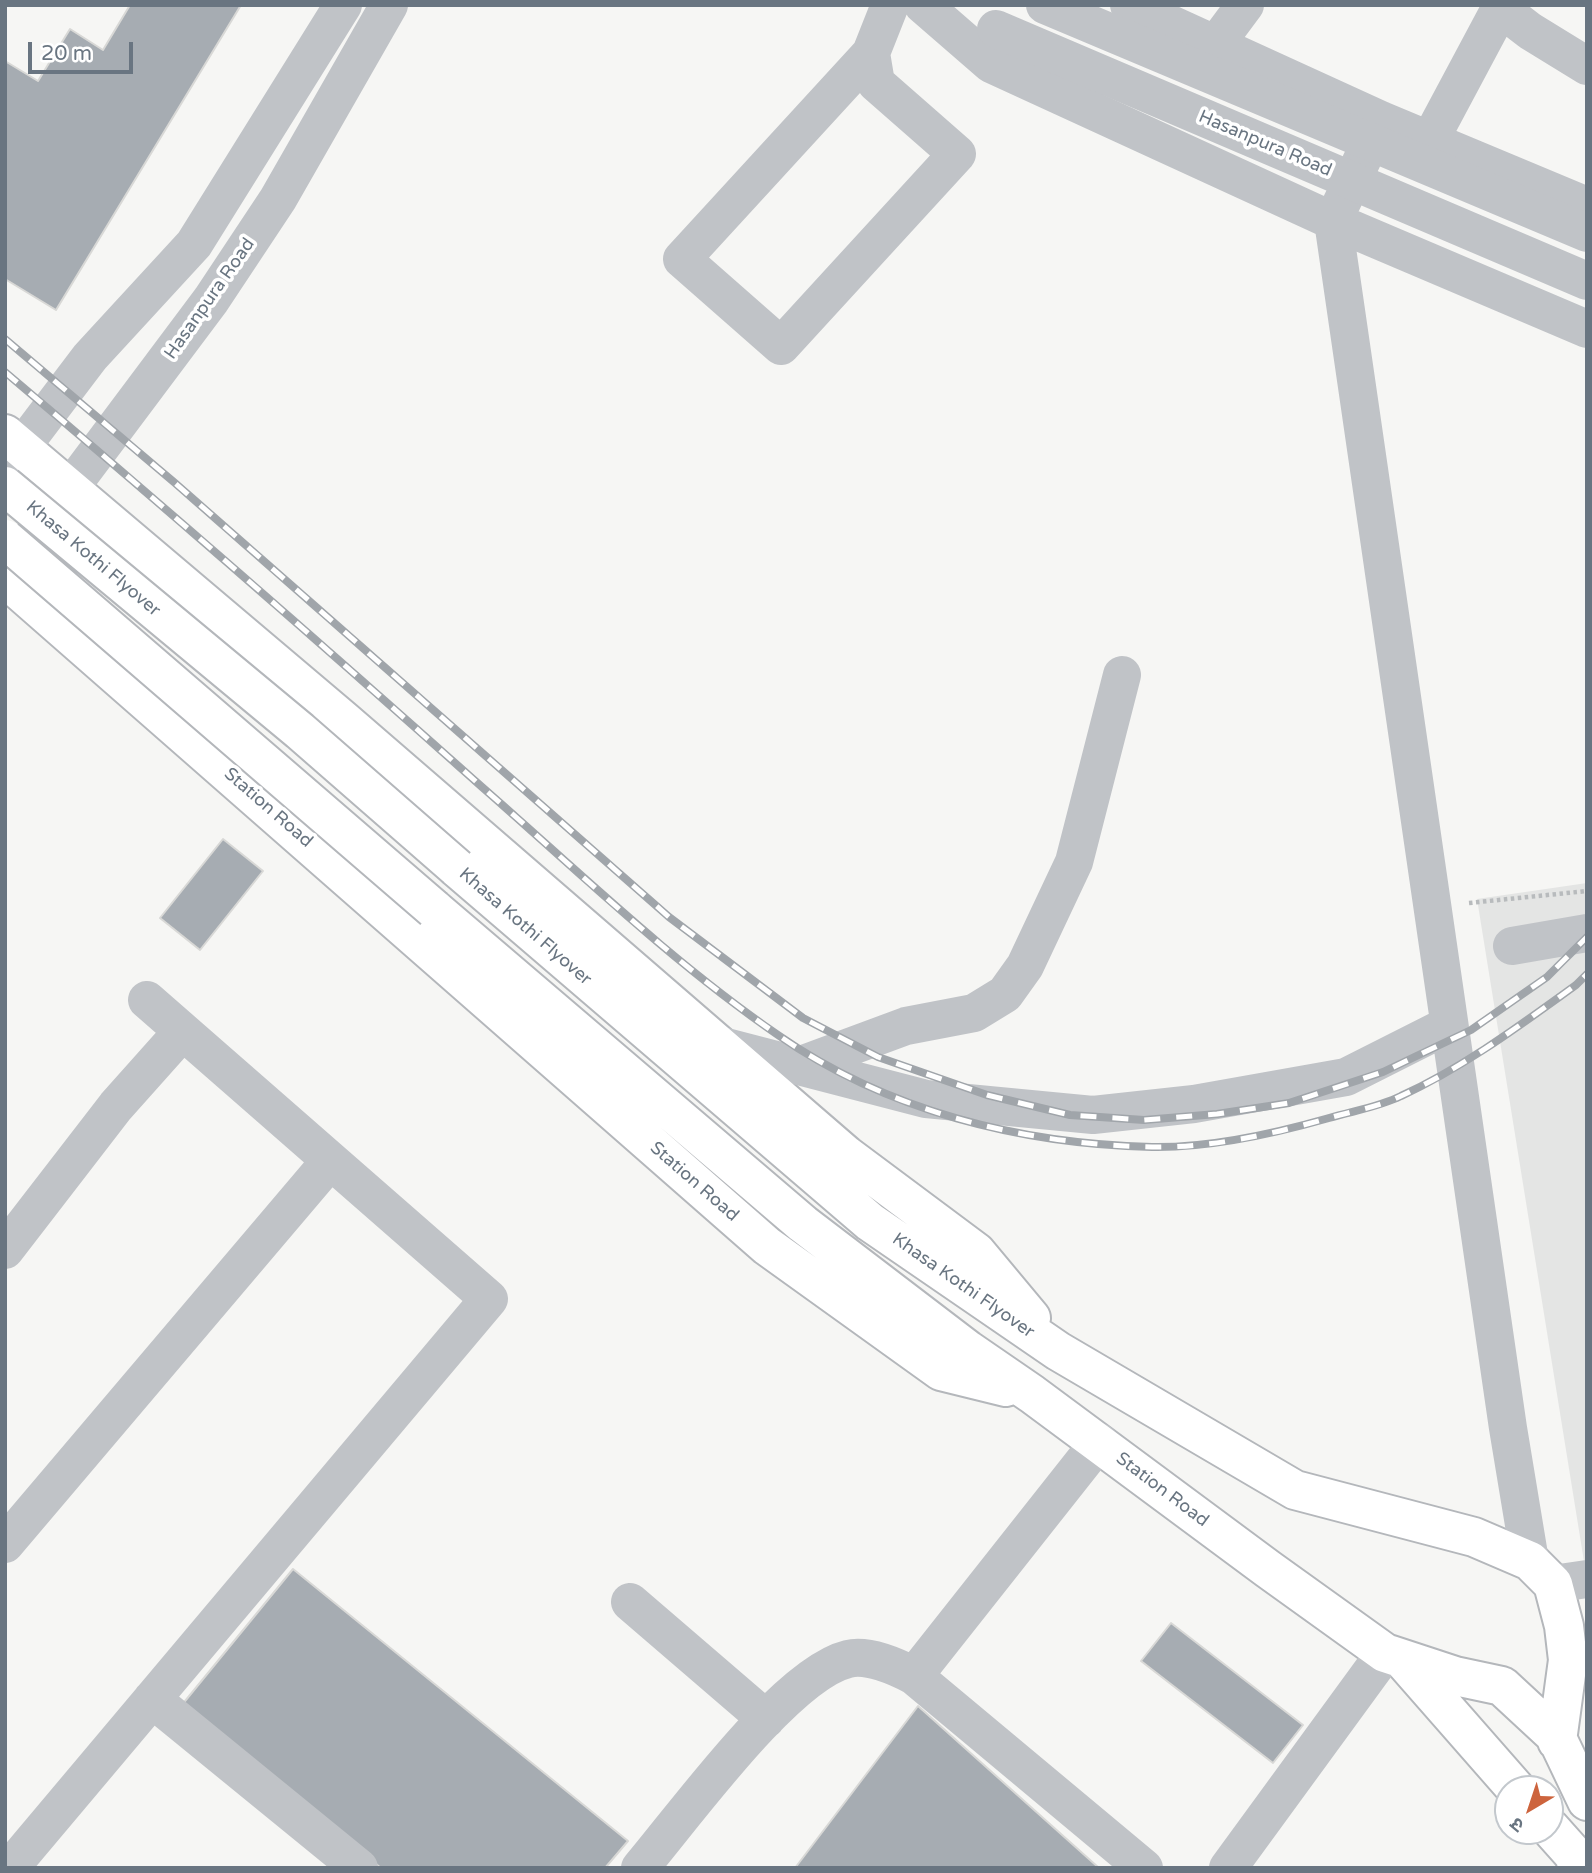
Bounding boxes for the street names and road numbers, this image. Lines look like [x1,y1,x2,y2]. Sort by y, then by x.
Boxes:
street label: Hasanpura Road [1195,106,1335,182]
street label: Hasanpura Road [160,234,260,364]
street label: Khasa Kothi Flyover [21,497,165,621]
street label: Station Road [219,764,317,852]
street label: Khasa Kothi Flyover [454,864,596,990]
street label: Station Road [645,1138,743,1226]
street label: Khasa Kothi Flyover [888,1229,1038,1343]
street label: Station Road [1111,1448,1213,1532]

